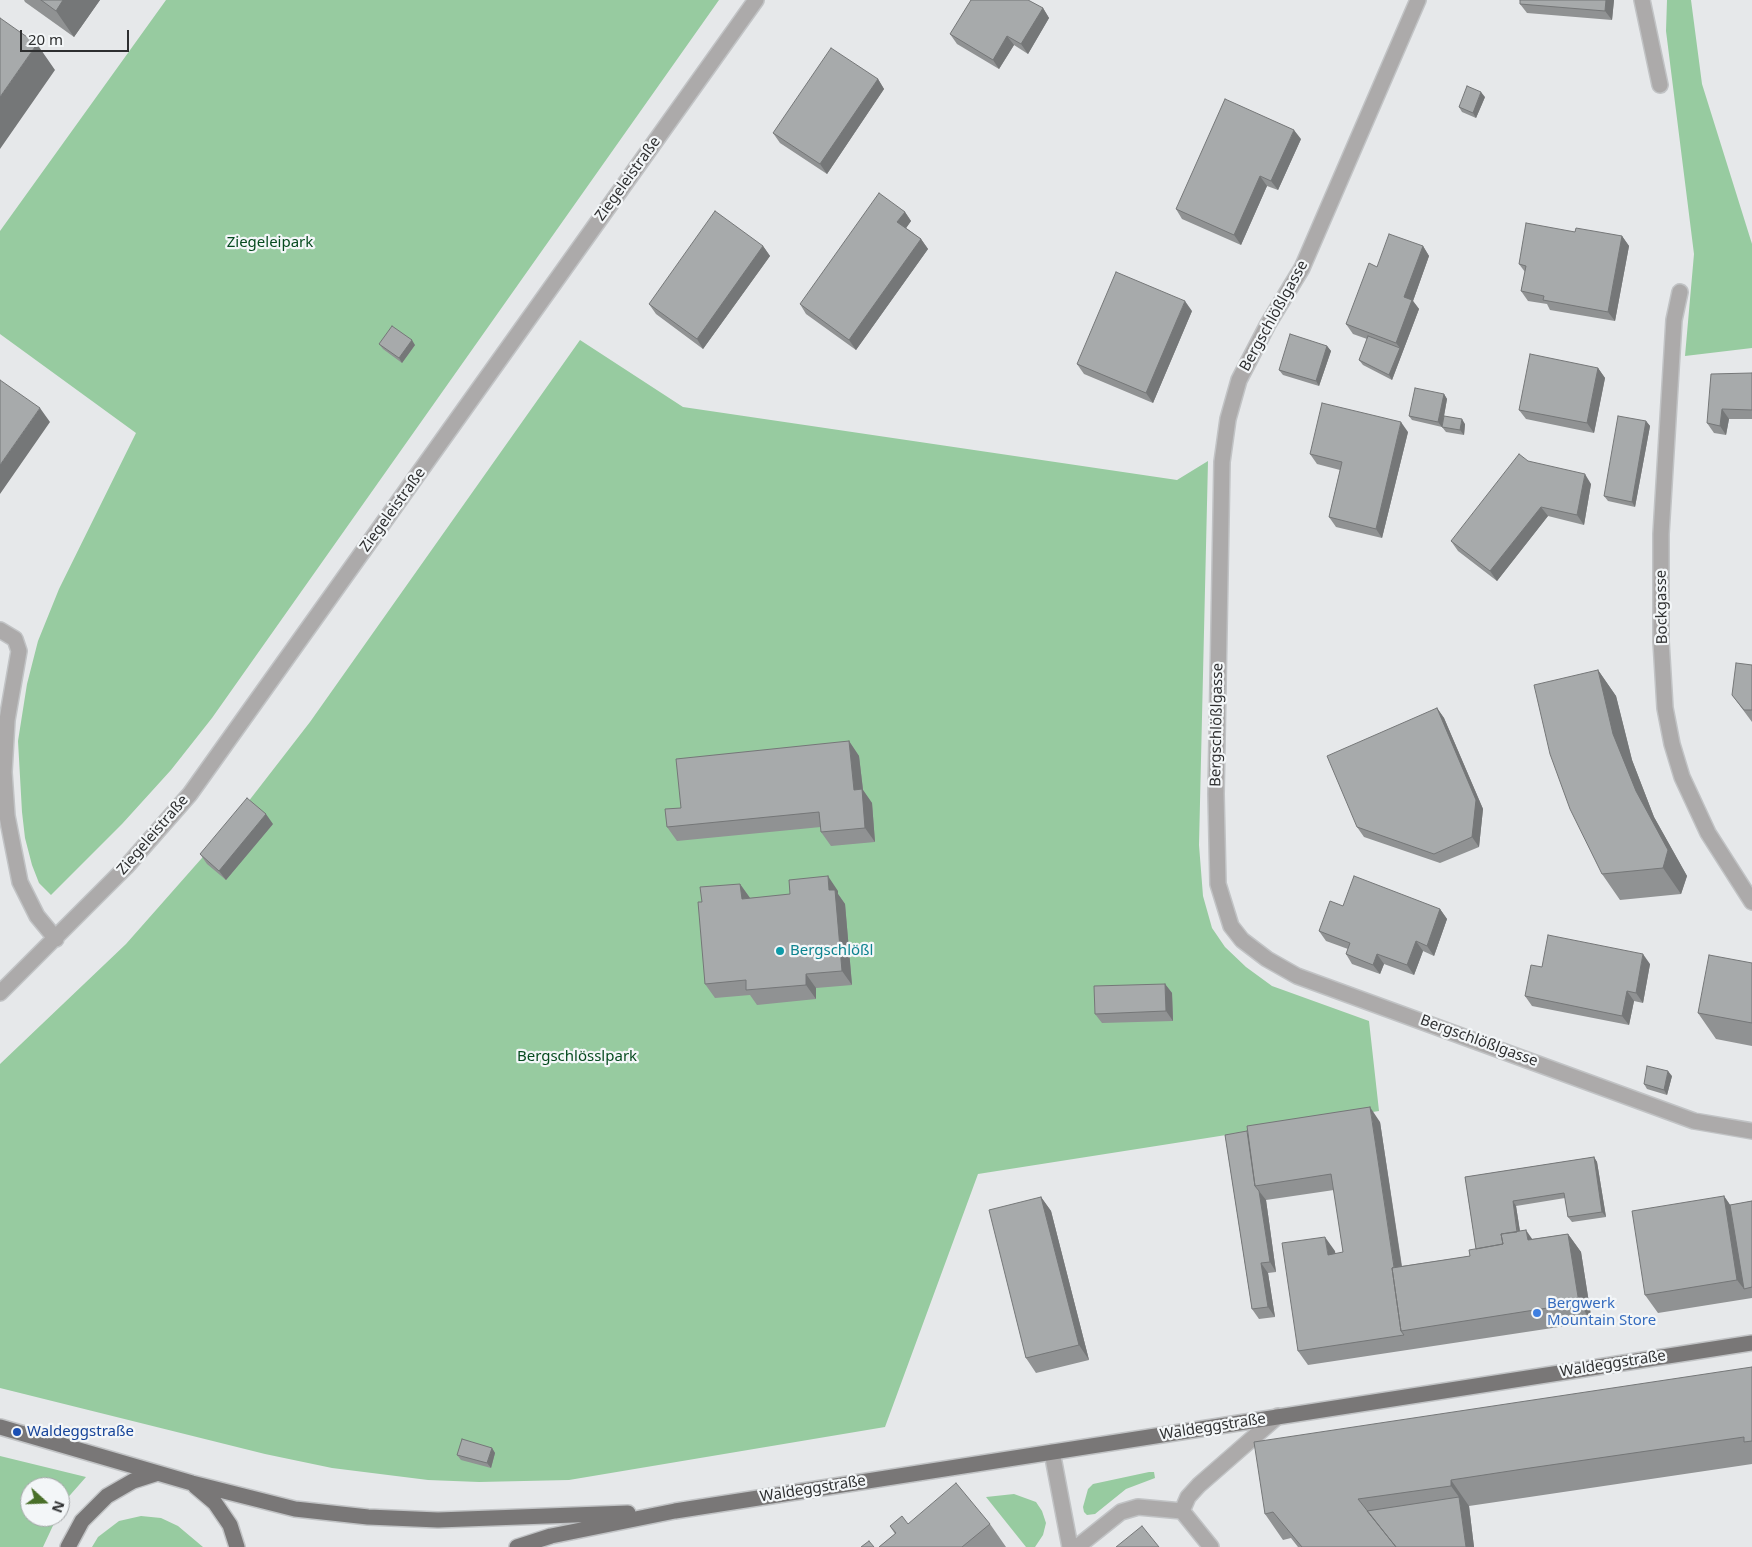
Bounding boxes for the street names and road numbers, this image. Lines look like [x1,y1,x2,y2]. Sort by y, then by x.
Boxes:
street label: Ziegeleistraße [591,133,665,225]
street label: Bergschlößlgasse [1236,257,1312,375]
street label: Ziegeleistraße [356,464,430,556]
street label: Bockgasse [1652,570,1672,644]
street label: Bergschlößlgasse [1207,663,1227,787]
street label: Ziegeleistraße [114,791,192,879]
street label: Bergschlößlgasse [1418,1011,1540,1071]
street label: Waldeggstraße [1559,1347,1667,1381]
street label: Waldeggstraße [1159,1410,1267,1444]
street label: Waldeggstraße [759,1472,867,1506]

